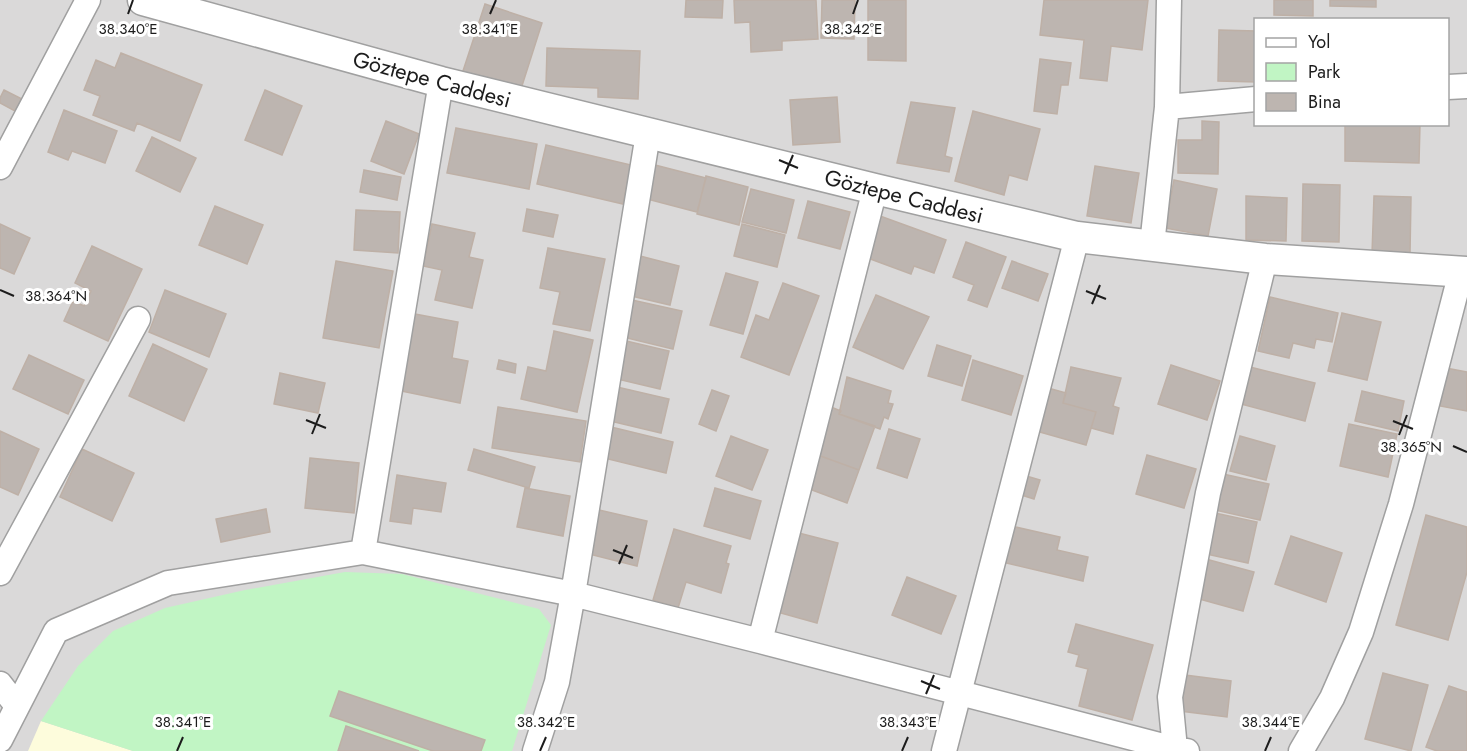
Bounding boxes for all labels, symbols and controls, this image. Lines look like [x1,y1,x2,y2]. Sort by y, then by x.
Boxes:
text: 38.340°E [98,18,158,40]
text: 38.341°E [462,18,518,40]
text: 38.342°E [824,18,882,40]
legend [1254,18,1449,126]
text: Yol [1308,29,1330,55]
street label: Göztepe Caddesi [349,43,515,115]
text: Park [1308,59,1340,85]
text: Bina [1308,89,1341,115]
street label: Göztepe Caddesi [821,161,987,231]
text: 38.364°N [25,285,87,307]
text: 38.365°N [1380,436,1442,458]
text: 38.341°E [155,711,211,733]
text: 38.342°E [517,711,575,733]
text: 38.343°E [879,711,937,733]
text: 38.344°E [1242,711,1300,733]

